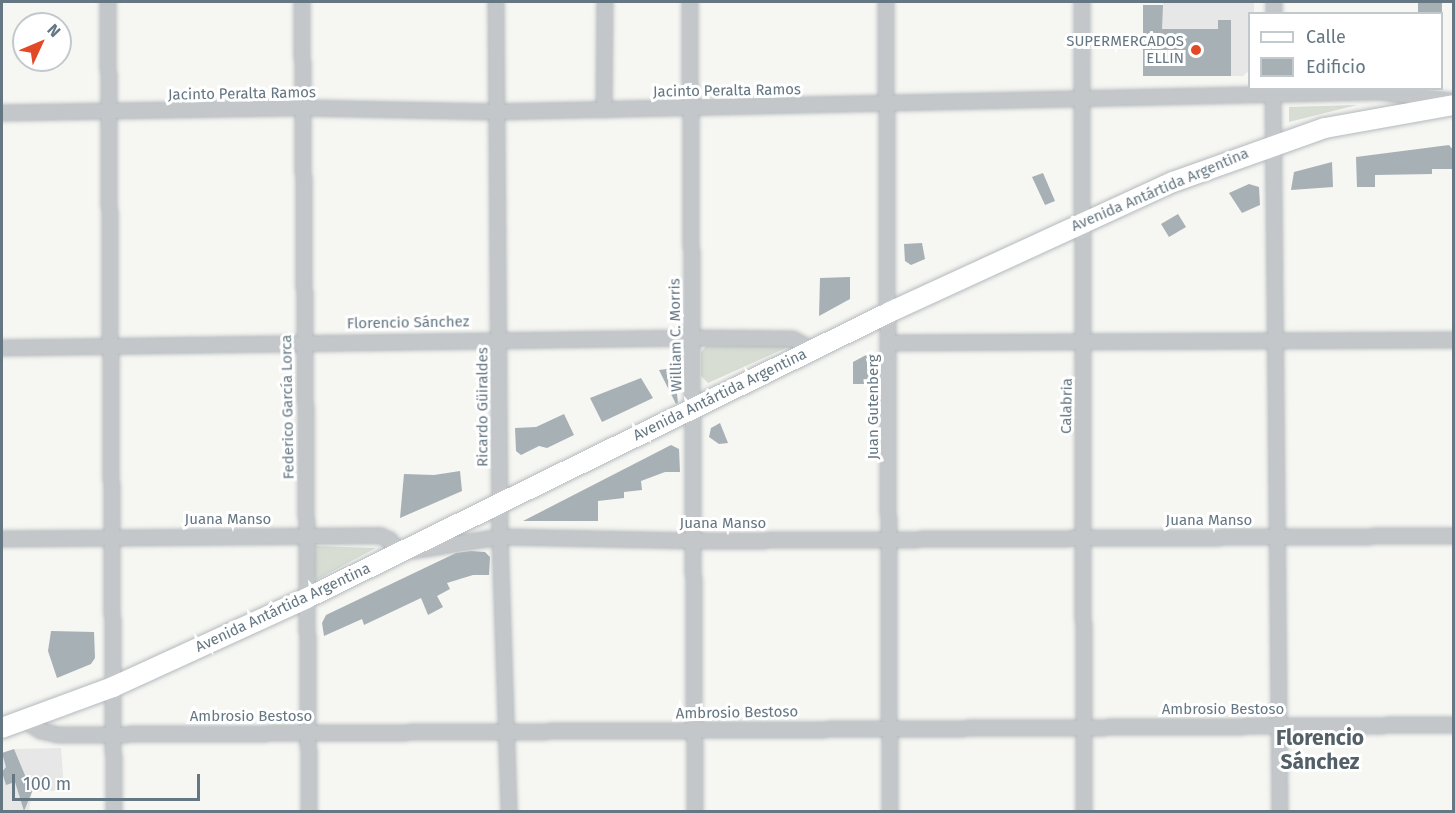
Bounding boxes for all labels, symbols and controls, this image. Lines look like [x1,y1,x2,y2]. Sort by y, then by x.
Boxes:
north arrow [12,12,72,72]
legend [1248,12,1443,90]
text: N [43,20,64,41]
text: Calle [1306,26,1346,48]
place label: SUPERMERCADOS ELLIN [1066,32,1184,67]
marker: SUPERMERCADOS ELLIN [1189,43,1203,57]
text: Edificio [1306,56,1366,78]
street label: Jacinto Peralta Ramos [653,81,801,101]
street label: Jacinto Peralta Ramos [168,84,316,104]
street label: Avenida Antártida Argentina [1069,144,1251,236]
street label: William C. Morris [666,278,686,392]
street label: Florencio Sánchez [347,313,469,333]
street label: Federico García Lorca [278,335,298,479]
street label: Avenida Antártida Argentina [630,345,810,445]
street label: Ricardo Güiraldes [474,347,492,467]
street label: Juan Gutenberg [865,354,883,460]
street label: Calabria [1058,378,1076,434]
street label: Juana Manso [185,511,271,529]
street label: Juana Manso [1166,512,1252,530]
street label: Juana Manso [680,515,766,533]
street label: Avenida Antártida Argentina [193,560,373,656]
street label: Ambrosio Bestoso [1162,701,1284,719]
street label: Ambrosio Bestoso [676,703,798,723]
street label: Ambrosio Bestoso [190,708,312,726]
district label: Florencio Sánchez [1276,725,1364,775]
scale bar [15,762,202,800]
text: 100 m [23,773,71,795]

